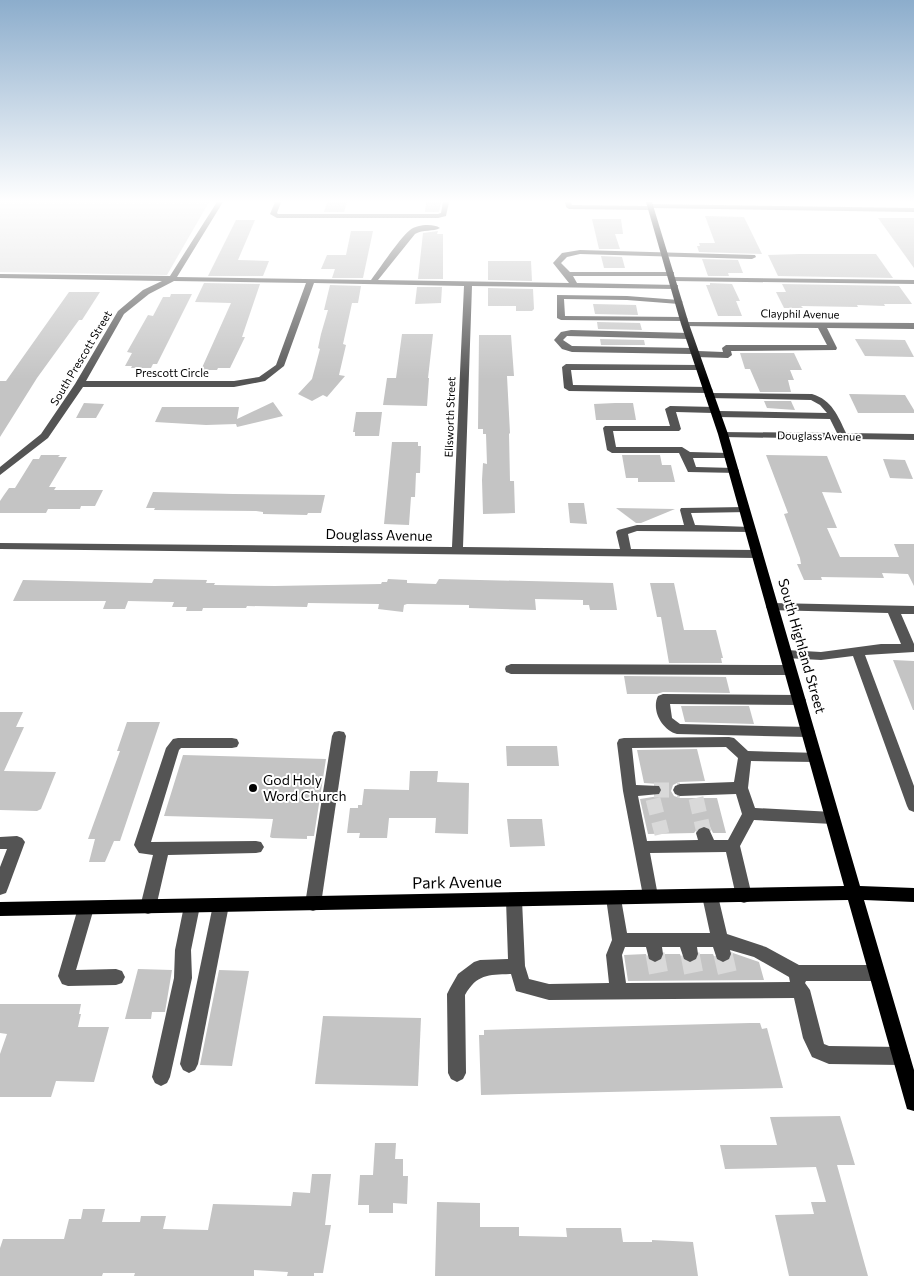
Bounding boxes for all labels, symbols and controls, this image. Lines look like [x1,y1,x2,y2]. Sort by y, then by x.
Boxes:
street label: Clayphil Avenue [760,306,840,321]
street label: South Prescott Street [47,308,114,407]
street label: Prescott Circle [135,366,209,379]
street label: Ellsworth Street [442,376,457,457]
street label: Douglass Avenue [777,428,861,443]
street label: Douglass Avenue [325,525,433,544]
street label: South Highland Street [775,576,830,716]
place label: God Holy Word Church [263,771,347,804]
marker: God Holy Word Church [247,782,259,794]
street label: Park Avenue [412,871,502,892]

